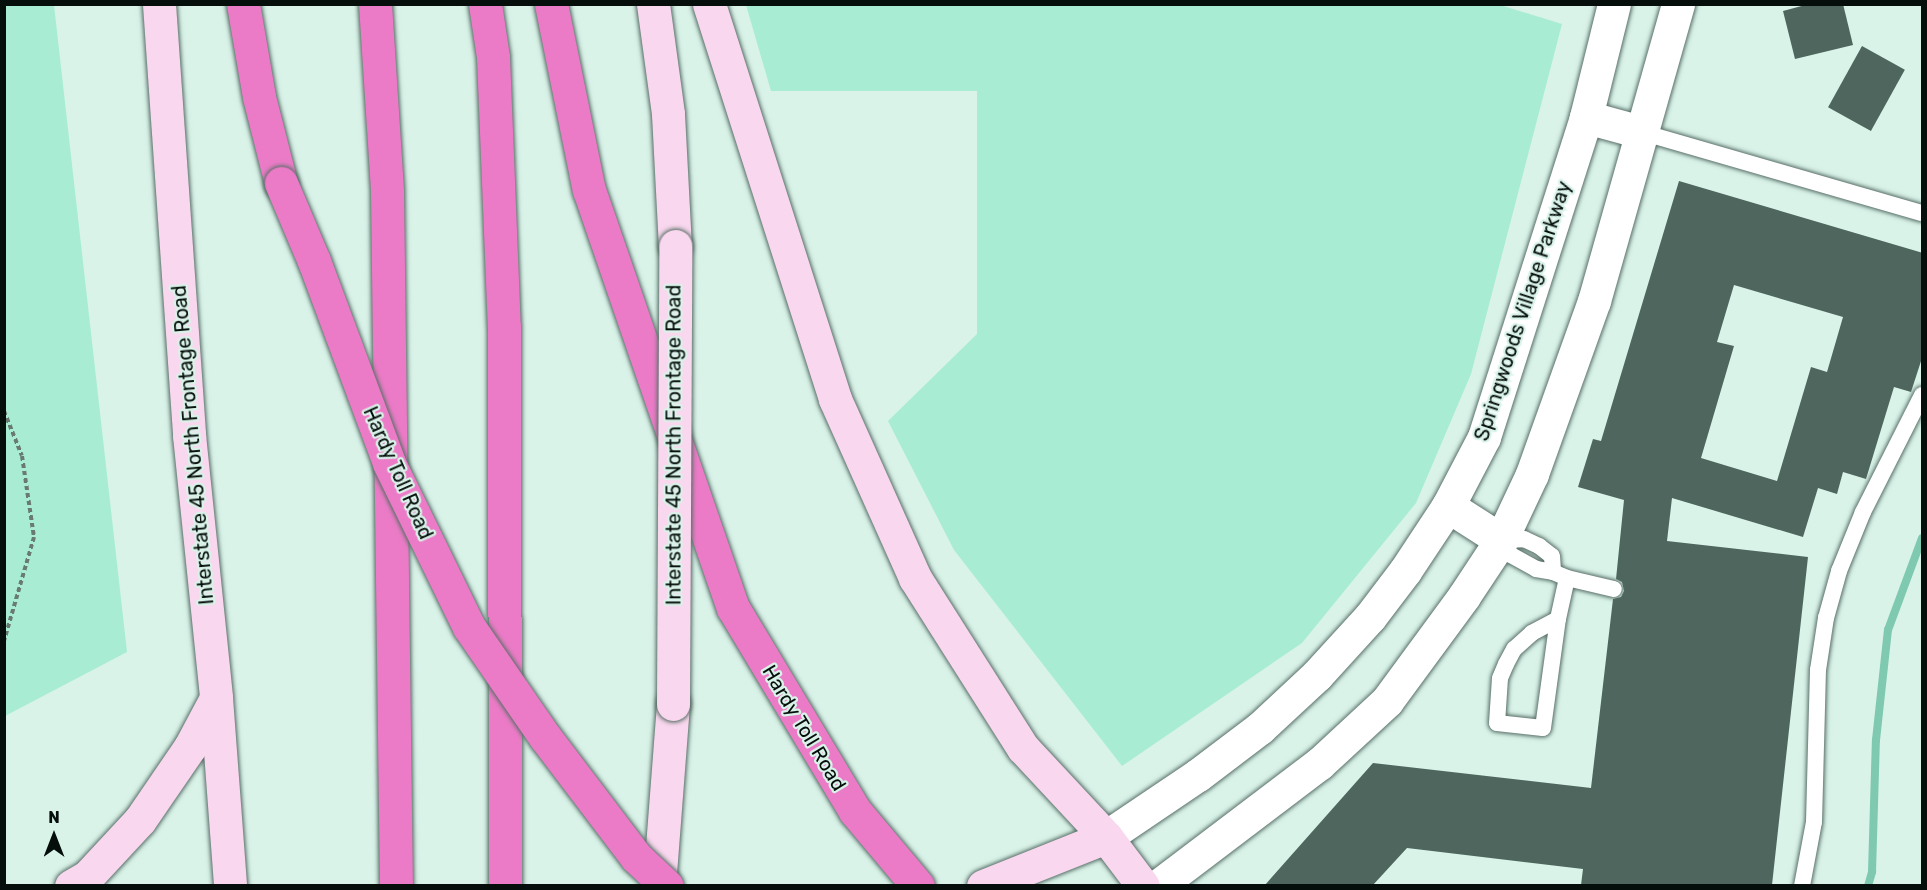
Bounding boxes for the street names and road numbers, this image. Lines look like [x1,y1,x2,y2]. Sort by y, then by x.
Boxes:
street label: Springwoods Village Parkway [1469,178,1577,444]
street label: Interstate 45 North Frontage Road [167,284,219,606]
street label: Interstate 45 North Frontage Road [662,285,686,605]
street label: Hardy Toll Road [358,402,438,544]
street label: Hardy Toll Road [757,660,851,796]

